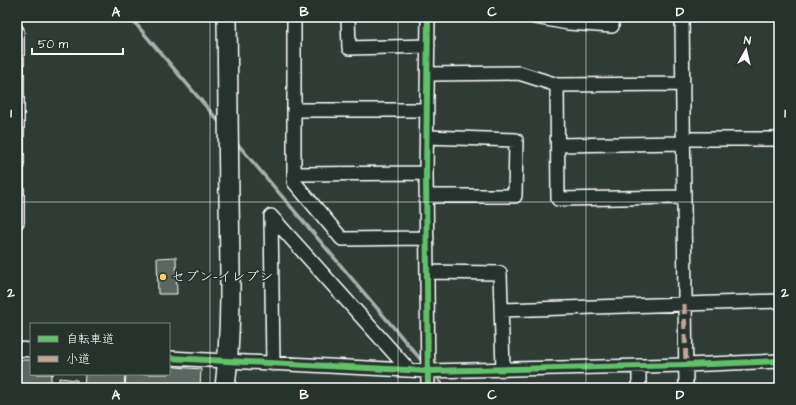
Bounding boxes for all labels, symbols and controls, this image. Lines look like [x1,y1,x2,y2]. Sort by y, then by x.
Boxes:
text: A [112,3,121,21]
text: B [299,3,309,21]
text: C [487,3,497,21]
text: D [676,3,685,21]
scale bar [32,30,123,56]
north arrow [726,30,766,70]
text: N [743,33,752,49]
text: 50 m [38,36,69,53]
text: 1 [10,104,12,122]
text: 1 [784,104,786,122]
place label: セブン-イレブン [171,267,273,287]
marker: セブン-イレブン [158,272,168,282]
text: 2 [6,284,15,302]
text: 2 [780,284,789,302]
legend [30,323,170,375]
text: 自転車道 [66,331,114,348]
text: 小道 [66,351,90,368]
text: A [112,386,121,404]
text: B [299,386,309,404]
text: C [487,386,497,404]
text: D [676,386,685,404]

